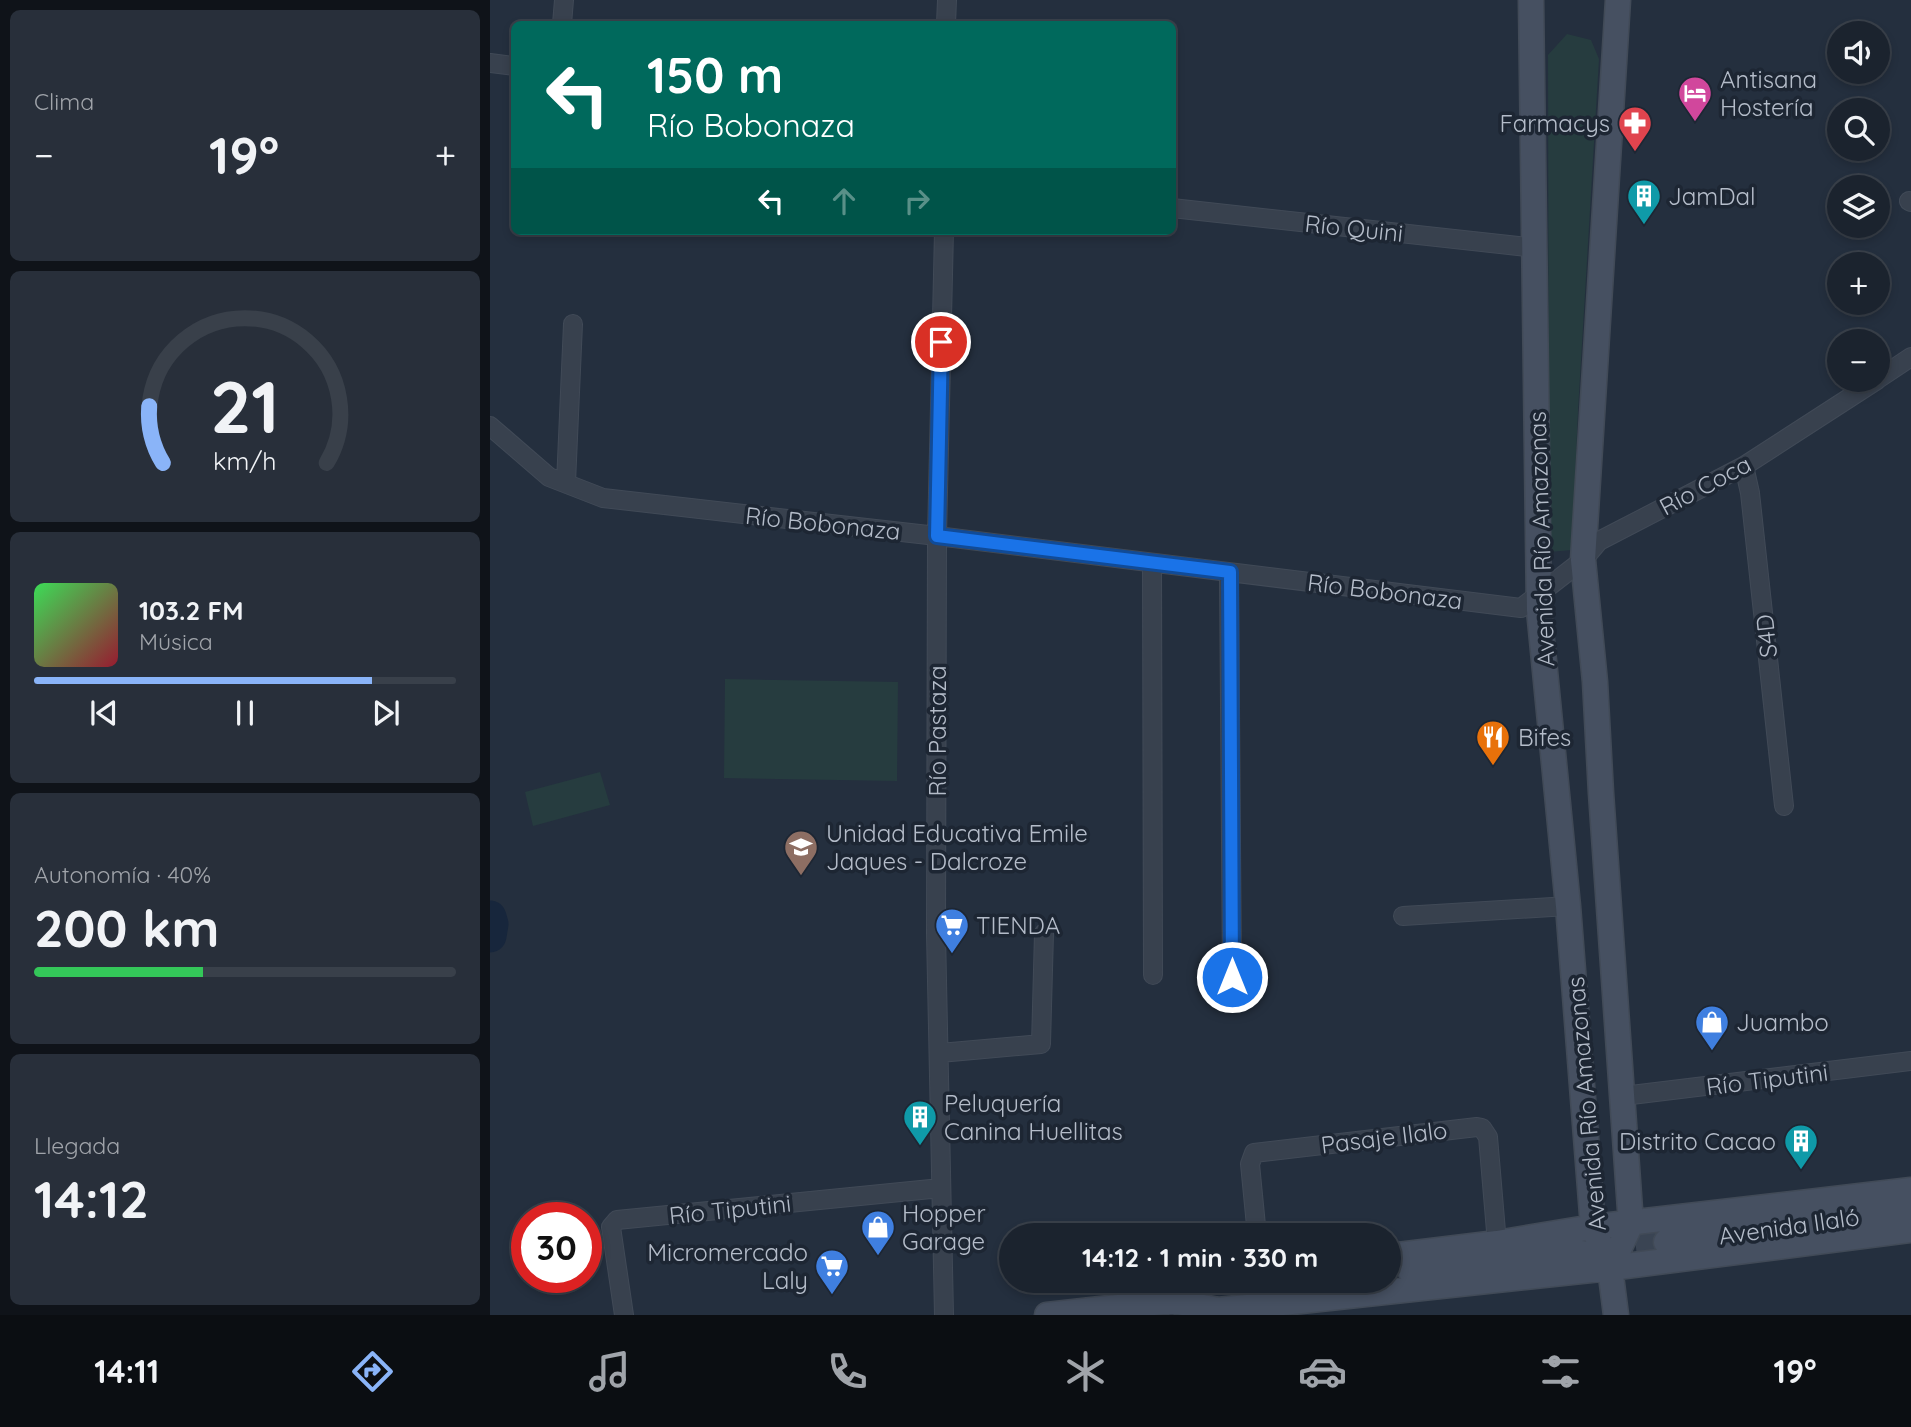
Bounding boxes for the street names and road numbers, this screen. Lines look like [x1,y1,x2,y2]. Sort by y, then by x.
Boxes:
street label: Río Quini [1303,208,1405,248]
street label: Avenida Río Amazonas [1522,411,1560,667]
street label: Río Coca [1654,448,1756,522]
street label: Río Bobonaza [744,500,902,546]
street label: Río Bobonaza [1306,567,1464,615]
street label: S4D [1749,613,1783,659]
street label: Río Pastaza [922,666,952,796]
street label: Avenida Río Amazonas [1560,976,1612,1232]
street label: Río Tiputini [1704,1057,1830,1101]
street label: Pasaje Ilalo [1319,1114,1449,1160]
street label: Río Tiputini [668,1188,792,1230]
street label: Avenida Ilaló [1717,1201,1861,1251]

